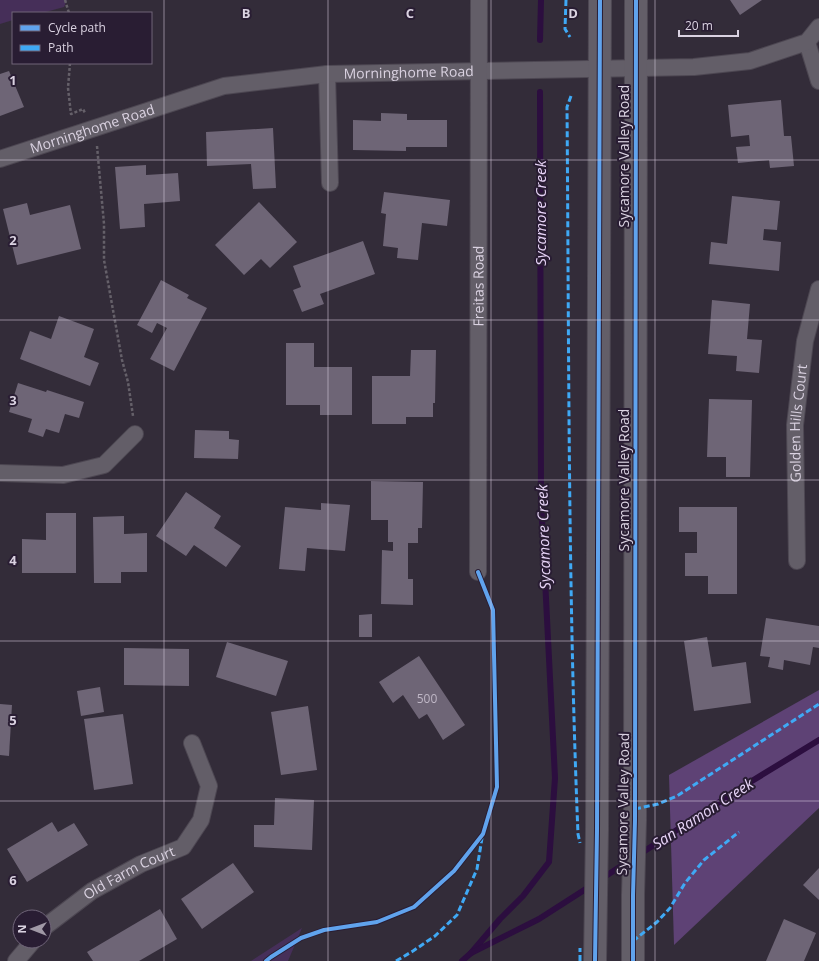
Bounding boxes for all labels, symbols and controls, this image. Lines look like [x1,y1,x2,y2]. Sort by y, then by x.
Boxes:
text: B [242,4,251,22]
text: C [406,4,414,22]
text: D [568,4,578,22]
legend [12,12,152,64]
scale bar [679,12,738,38]
text: 20 m [685,17,713,34]
text: Cycle path [48,19,106,36]
text: Path [48,39,74,56]
street label: Morninghome Road [344,61,474,83]
text: 1 [9,71,17,89]
street label: Sycamore Valley Road [614,85,633,227]
street label: Morninghome Road [27,99,157,158]
water label: Sycamore Creek [530,160,550,266]
text: 2 [9,231,17,249]
street label: Freitas Road [468,246,488,326]
street label: Golden Hills Court [785,363,811,483]
text: 3 [9,391,17,409]
street label: Sycamore Valley Road [614,409,633,551]
water label: Sycamore Creek [531,483,555,590]
text: 4 [9,551,17,569]
house number: 500 [417,690,437,707]
text: 5 [9,711,17,729]
street label: Sycamore Valley Road [612,732,633,876]
water label: San Ramon Creek [648,773,757,853]
street label: Old Farm Court [79,841,177,904]
text: 6 [9,871,17,889]
north arrow [12,909,52,949]
text: N [14,925,29,933]

